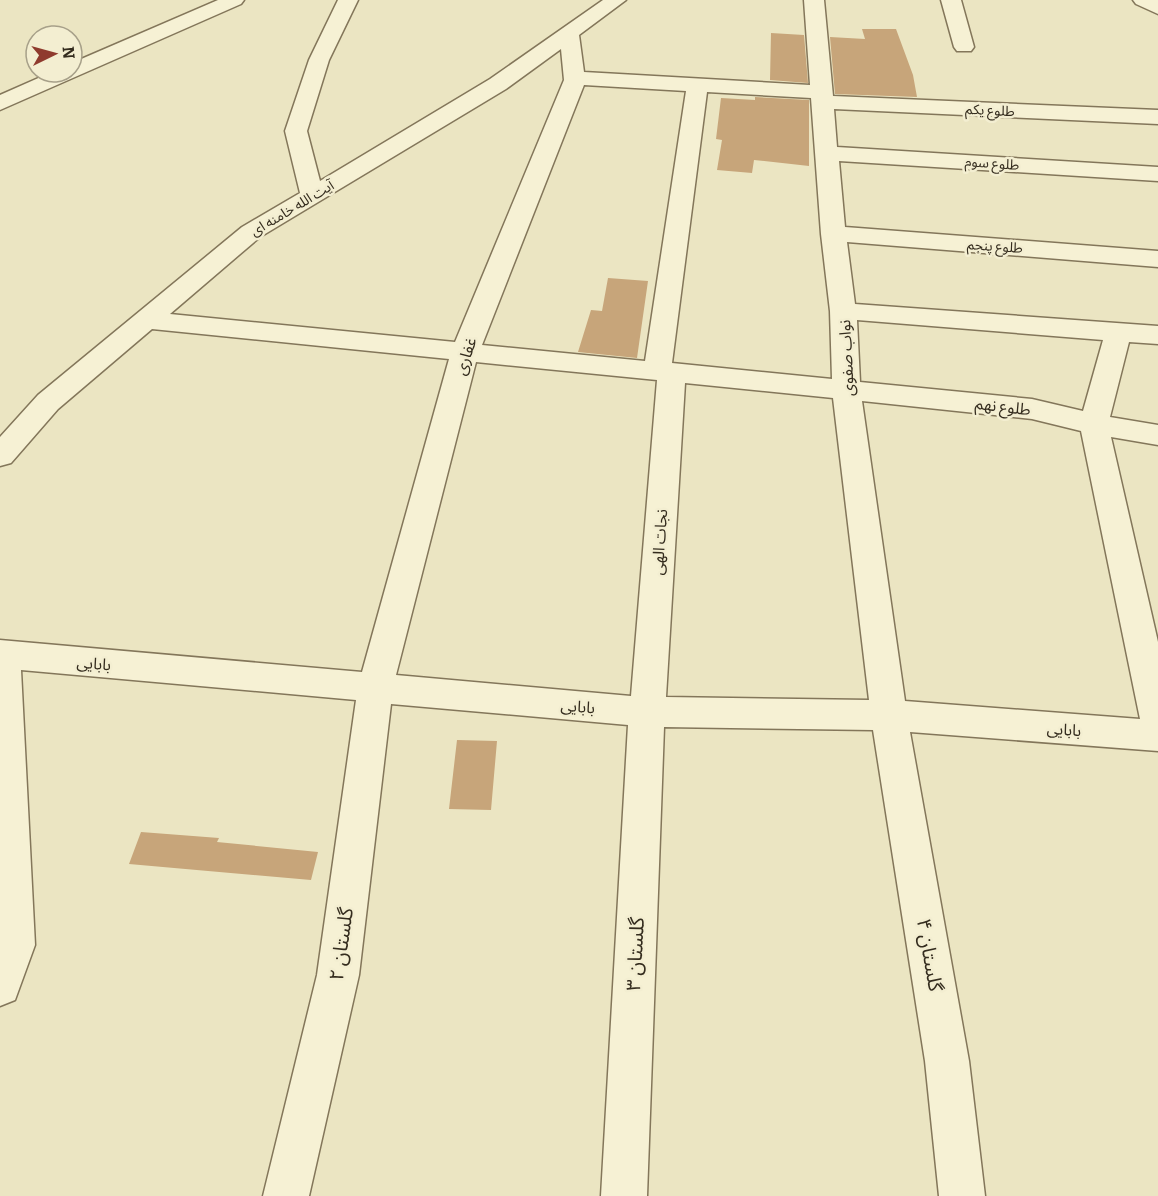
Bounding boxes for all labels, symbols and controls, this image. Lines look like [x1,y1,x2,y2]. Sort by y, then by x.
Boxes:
north arrow [24,24,84,84]
text: N [58,46,78,60]
street label: طلوع یکم [965,101,1015,122]
street label: طلوع سوم [964,153,1020,176]
street label: آیت الله خامنه ای [247,176,338,240]
street label: طلوع پنجم [966,236,1023,259]
street label: نواب صفوی [835,319,858,397]
street label: غفاری [450,335,480,377]
street label: طلوع نهم [974,394,1032,422]
street label: نجات الهی [648,508,671,576]
street label: بابایی [76,653,112,674]
street label: بابایی [560,696,596,717]
street label: بابایی [1046,719,1082,740]
street label: گلستان ۲ [324,905,358,982]
street label: گلستان ۳ [621,916,649,991]
street label: گلستان ۴ [912,917,948,994]

